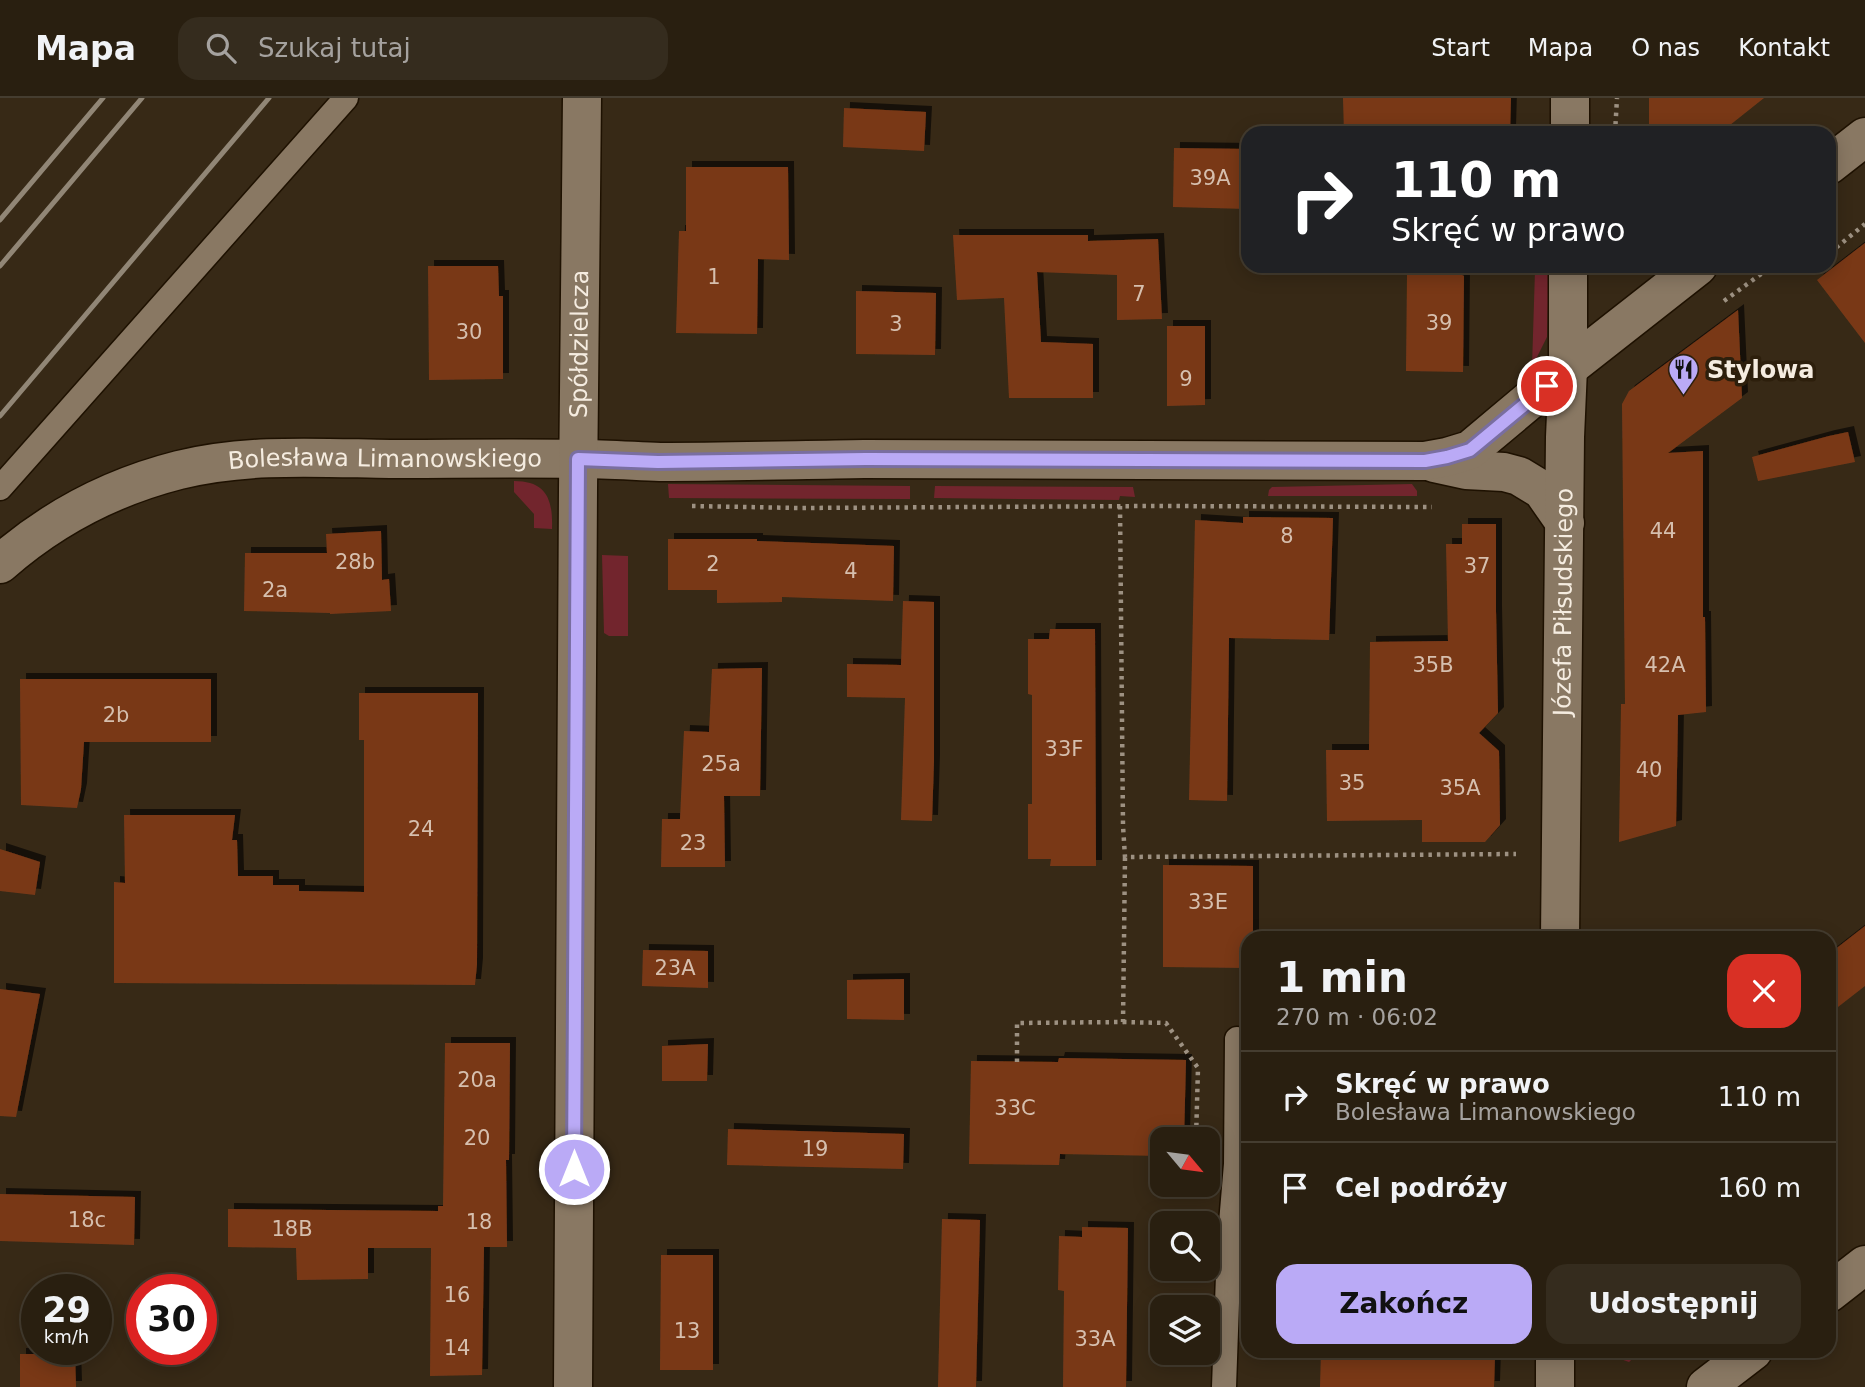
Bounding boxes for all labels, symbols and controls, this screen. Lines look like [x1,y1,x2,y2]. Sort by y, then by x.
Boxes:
search box [178,17,668,80]
text: Mapa [35,29,136,68]
icon: search [202,29,240,67]
text: Szukaj tutaj [258,33,411,63]
text: Start [1431,34,1490,62]
text: Mapa [1528,34,1593,62]
text: O nas [1631,34,1700,62]
text: Kontakt [1738,34,1830,62]
text: 110 m [1391,152,1561,209]
icon: right [1276,154,1367,245]
house number: 39A [1189,166,1231,190]
text: Skręć w prawo [1391,211,1626,249]
house number: 1 [707,265,721,289]
street label: Spółdzielcza [565,270,594,418]
house number: 7 [1132,282,1146,306]
house number: 39 [1426,311,1452,335]
house number: 3 [889,312,903,336]
house number: 30 [456,320,482,344]
restaurant icon: Stylowa [1667,353,1701,397]
pin [1517,356,1577,416]
place label: Stylowa [1707,356,1814,384]
house number: 9 [1179,367,1193,391]
icon: arrive [1528,367,1566,405]
street label: Bolesława Limanowskiego [227,444,542,475]
street label: Józefa Piłsudskiego [1548,488,1578,718]
house number: 44 [1650,519,1676,543]
house number: 8 [1280,524,1294,548]
house number: 28b [335,550,375,574]
house number: 2 [706,552,720,576]
house number: 37 [1464,554,1490,578]
house number: 4 [844,559,858,583]
house number: 2a [262,578,288,602]
house number: 35B [1412,653,1454,677]
house number: 42A [1644,653,1686,677]
house number: 2b [103,703,129,727]
house number: 33F [1045,737,1083,761]
house number: 25a [701,752,741,776]
house number: 40 [1636,758,1662,782]
house number: 35 [1339,771,1365,795]
house number: 35A [1439,776,1481,800]
house number: 24 [408,817,434,841]
house number: 23 [680,831,706,855]
house number: 33E [1188,890,1228,914]
text: 1 min [1276,953,1408,1002]
button: close [1727,954,1801,1028]
house number: 23A [654,956,696,980]
text: 270 m · 06:02 [1276,1004,1438,1030]
house number: 20a [457,1068,497,1092]
text: Skręć w prawo [1335,1069,1550,1099]
icon: right [1276,1078,1314,1116]
text: 110 m [1718,1082,1801,1112]
house number: 33C [994,1096,1036,1120]
text: Bolesława Limanowskiego [1335,1099,1636,1125]
house number: 20 [464,1126,490,1150]
north arrow [1150,1127,1220,1197]
map controls [1150,1127,1220,1365]
position arrow [537,1132,611,1206]
house number: 19 [802,1137,828,1161]
icon: arrive [1276,1169,1314,1207]
text: Cel podróży [1335,1173,1508,1203]
text: 160 m [1718,1173,1801,1203]
house number: 18c [68,1208,106,1232]
house number: 18 [466,1210,492,1234]
button: search [1150,1211,1220,1281]
house number: 18B [271,1217,313,1241]
button: Zakończ [1276,1264,1532,1344]
button: Udostępnij [1546,1264,1801,1344]
speed limit sign: 30 [126,1274,217,1365]
house number: 16 [444,1283,470,1307]
text: 29 [42,1290,91,1330]
button: layers [1150,1295,1220,1365]
house number: 13 [674,1319,700,1343]
text: km/h [44,1326,89,1347]
house number: 33A [1074,1327,1116,1351]
house number: 14 [444,1336,470,1360]

